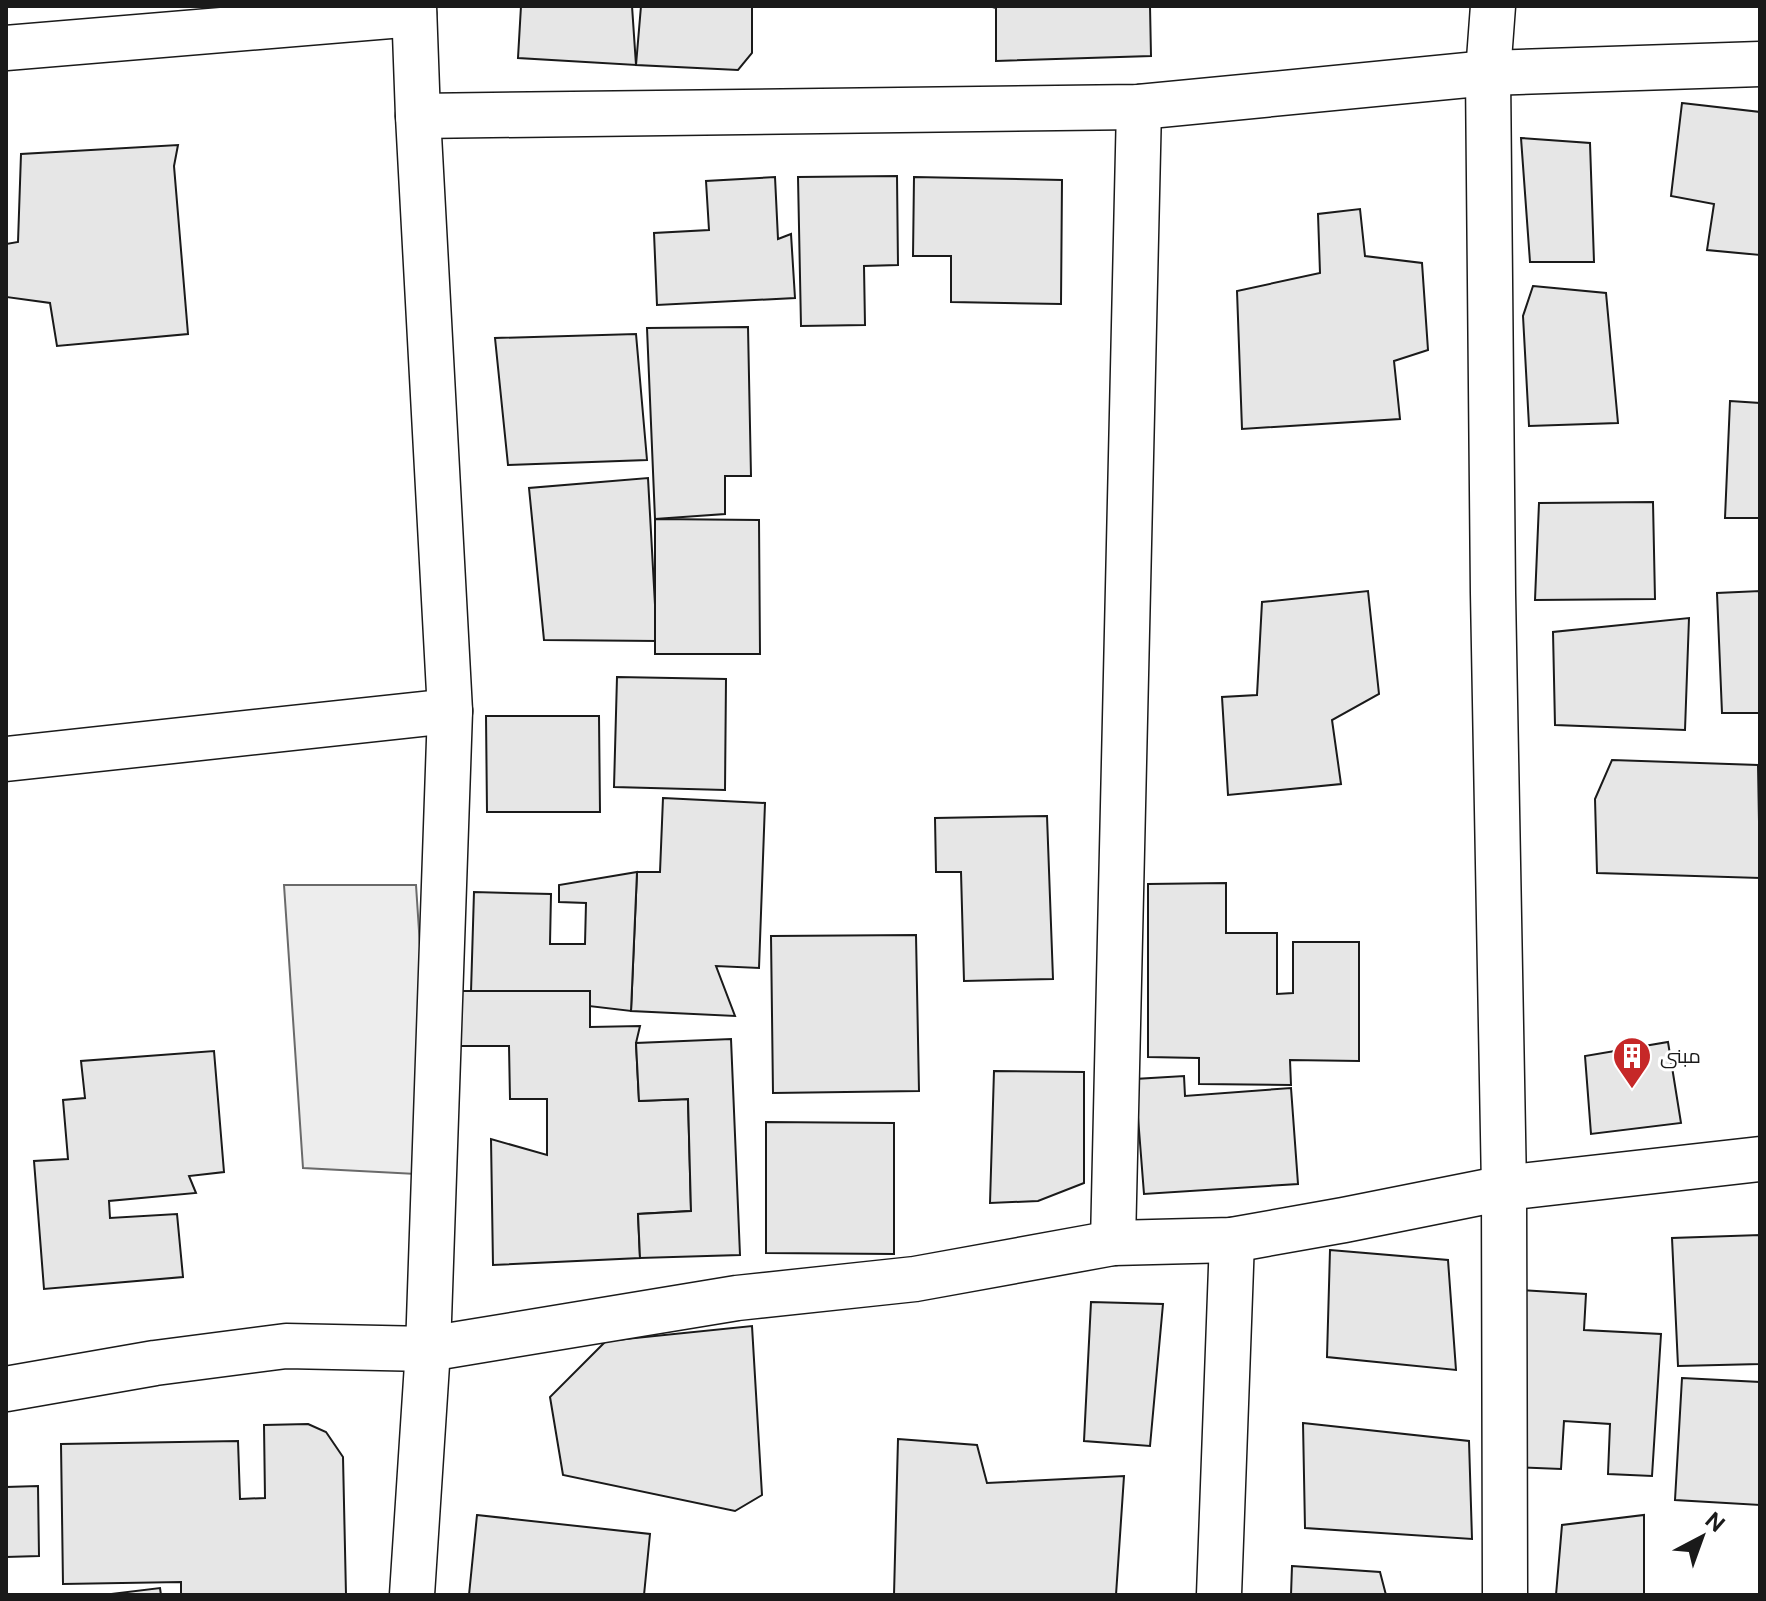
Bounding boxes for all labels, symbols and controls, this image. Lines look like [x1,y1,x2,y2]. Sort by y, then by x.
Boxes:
building icon: مبنى [1611,1035,1653,1090]
place label: مبنى [1660,1044,1701,1069]
north arrow [1662,1497,1742,1577]
text: N [1700,1506,1730,1537]

